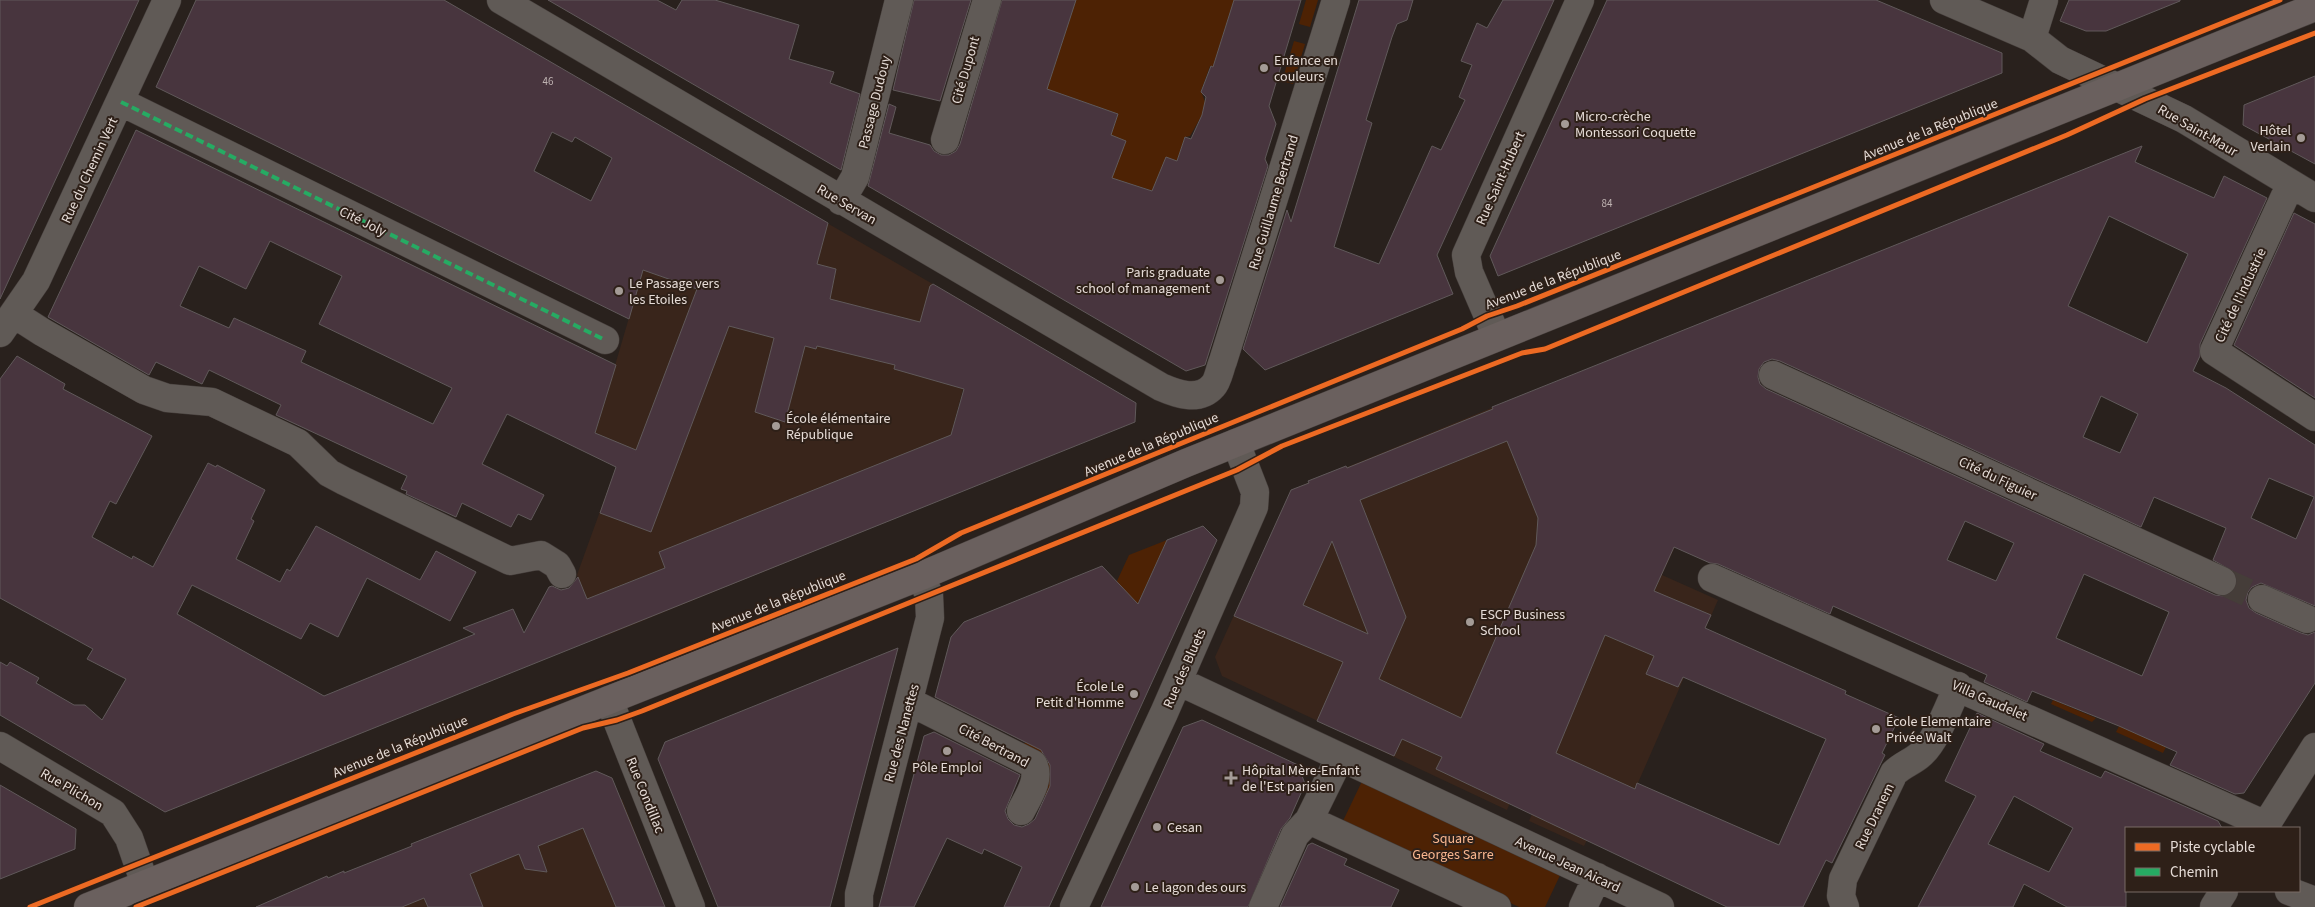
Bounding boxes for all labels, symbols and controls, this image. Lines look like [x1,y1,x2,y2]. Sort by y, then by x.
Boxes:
street label: Cité Dupont [947,34,985,107]
place label: Enfance en couleurs [1274,51,1338,87]
street label: Passage Dudouy [854,53,896,151]
marker: Enfance en couleurs [1258,62,1270,74]
house number: 46 [543,74,554,89]
street label: Avenue de la République [1860,94,2001,166]
street label: Rue Saint-Maur [2154,100,2241,162]
place label: Micro-crèche Montessori Coquette [1575,107,1696,143]
street label: Rue du Chemin Vert [57,114,123,227]
marker: Micro-crèche Montessori Coquette [1559,118,1571,130]
place label: Hôtel Verlain [2250,121,2291,157]
street label: Rue Saint-Hubert [1471,128,1531,228]
street label: Rue Guillaume Bertrand [1244,132,1304,272]
marker: Hôtel Verlain [2295,132,2307,144]
street label: Rue Servan [813,180,880,230]
house number: 84 [1602,196,1613,211]
street label: Cité Joly [336,202,390,242]
street label: Avenue de la République [1482,245,1624,315]
street label: Cité de l'Industrie [2210,245,2272,346]
place label: Paris graduate school of management [1076,263,1210,299]
place label: Le Passage vers les Etoiles [629,274,719,310]
marker: Paris graduate school of management [1214,274,1226,286]
marker: Le Passage vers les Etoiles [613,285,625,297]
street label: Avenue de la République [1081,408,1222,482]
place label: École élémentaire République [786,409,891,445]
marker: École élémentaire République [770,420,782,432]
street label: Cité du Figuier [1955,452,2040,506]
street label: Avenue de la République [708,566,849,638]
place label: ESCP Business School [1480,605,1565,641]
marker: ESCP Business School [1464,616,1476,628]
street label: Rue des Bluets [1158,625,1211,711]
street label: Villa Gaudelet [1949,675,2031,727]
place label: École Le Petit d'Homme [1036,677,1124,713]
street label: Rue des Nanettes [879,682,925,785]
marker: École Le Petit d'Homme [1128,688,1140,700]
street label: Avenue de la République [330,711,471,783]
place label: École Elementaire Privée Walt [1886,712,1991,748]
street label: Cité Bertrand [955,719,1032,773]
marker: École Elementaire Privée Walt [1870,723,1882,735]
marker: Pôle Emploi [941,745,953,757]
street label: Rue Condillac [621,754,670,837]
place label: Pôle Emploi [912,758,982,778]
place label: Hôpital Mère-Enfant de l'Est parisien [1242,761,1360,797]
street label: Rue Plichon [36,764,107,816]
marker: Hôpital Mère-Enfant de l'Est parisien [1224,771,1238,785]
street label: Rue Dranem [1850,780,1900,853]
place label: Cesan [1167,818,1203,838]
marker: Cesan [1151,821,1163,833]
legend [2125,827,2300,892]
park label: Square Georges Sarre [1412,829,1494,865]
street label: Avenue Jean Aicard [1512,832,1623,898]
text: Piste cyclable [2170,837,2255,858]
text: Chemin [2170,862,2219,883]
place label: Le lagon des ours [1145,878,1246,898]
marker: Le lagon des ours [1129,881,1141,893]

